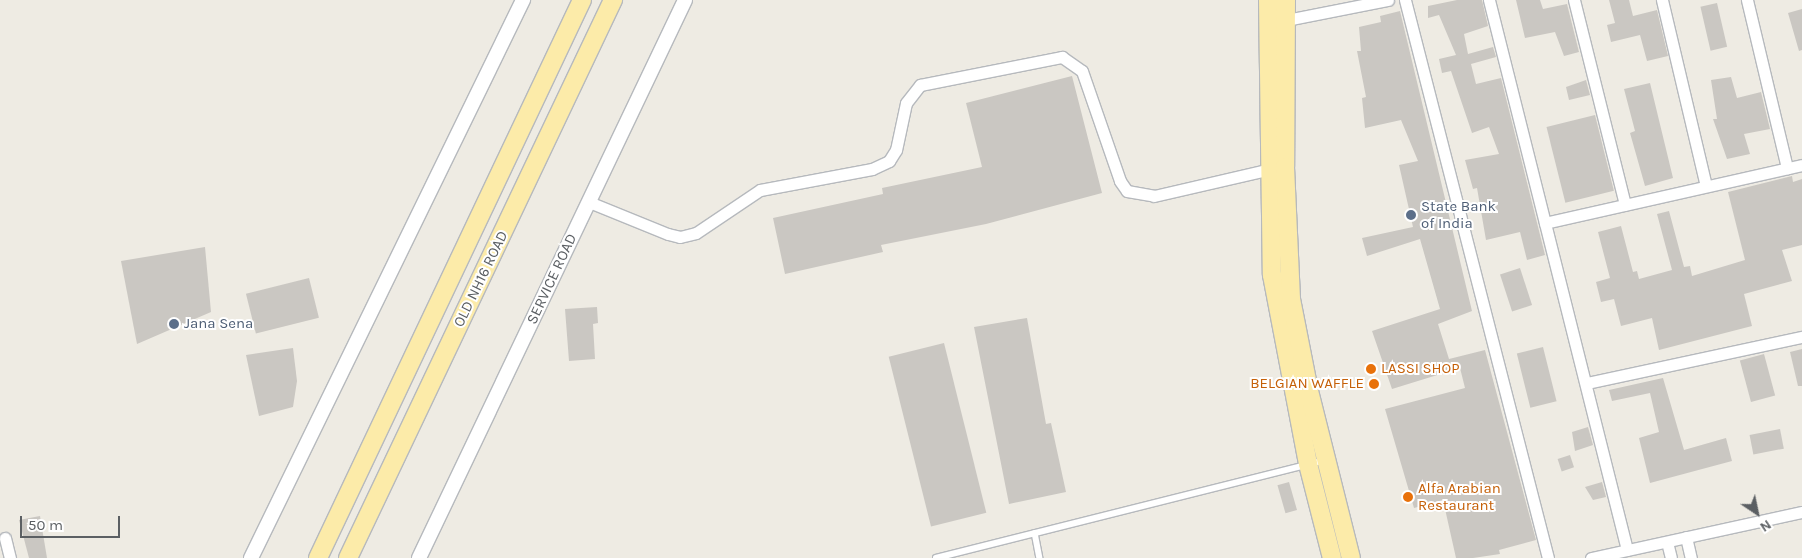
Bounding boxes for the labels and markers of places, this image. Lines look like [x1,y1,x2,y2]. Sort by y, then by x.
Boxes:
place label: State Bank of India [1421,197,1496,232]
marker: State Bank of India [1405,209,1417,221]
place label: Jana Sena [184,315,253,333]
marker: Jana Sena [168,318,180,330]
place label: LASSI SHOP [1381,360,1460,378]
marker: LASSI SHOP [1365,363,1377,375]
place label: BELGIAN WAFFLE [1250,375,1364,393]
marker: BELGIAN WAFFLE [1368,378,1380,390]
place label: Alfa Arabian Restaurant [1418,479,1501,514]
marker: Alfa Arabian Restaurant [1402,491,1414,503]

